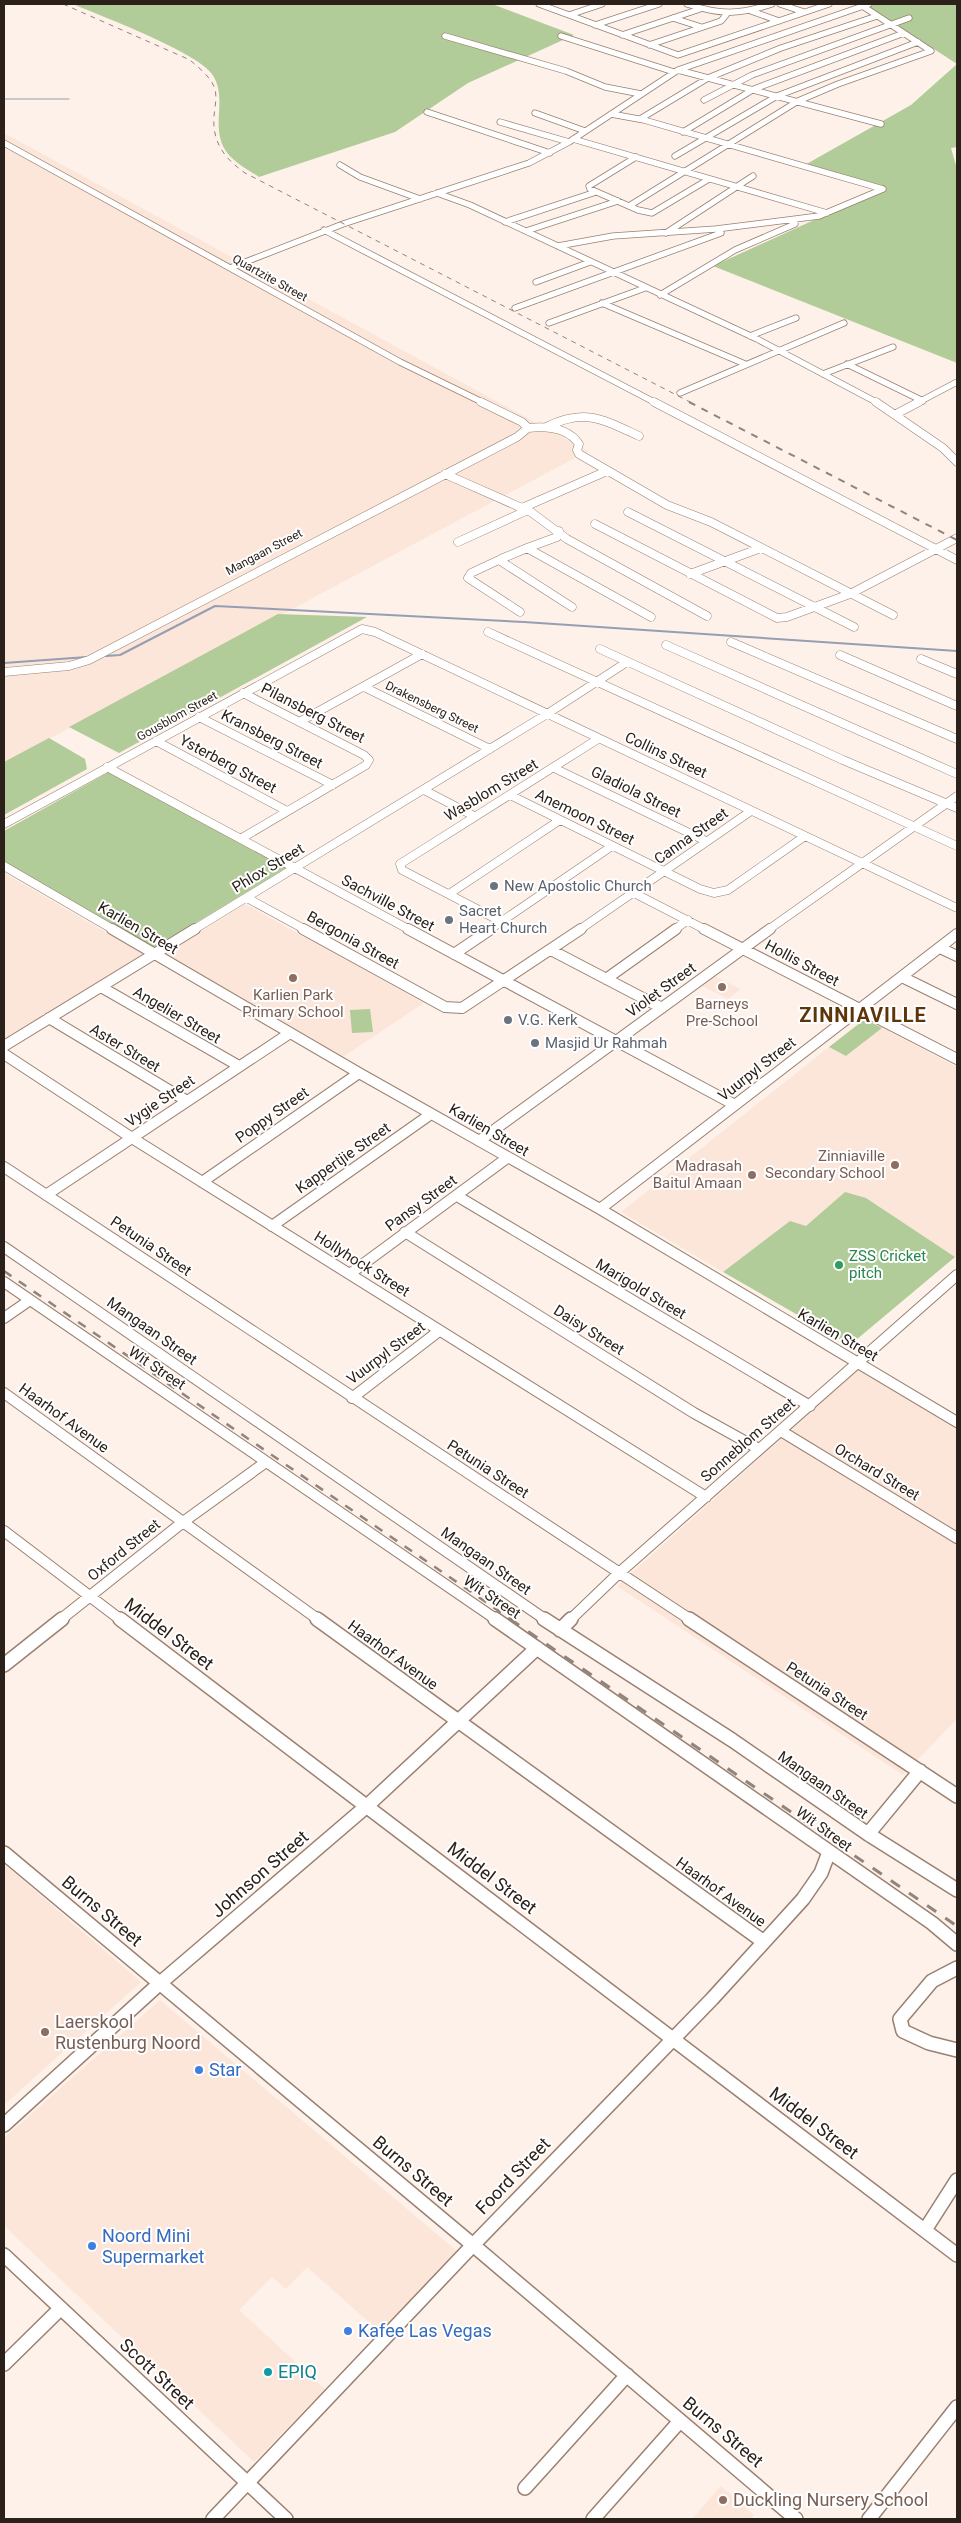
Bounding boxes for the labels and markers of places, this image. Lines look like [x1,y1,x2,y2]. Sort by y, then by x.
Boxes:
place label: New Apostolic Church [504,877,652,895]
marker: New Apostolic Church [488,880,500,892]
place label: Sacret Heart Church [459,902,547,937]
marker: Sacret Heart Church [443,914,455,926]
marker: Karlien Park Primary School [287,972,299,984]
marker: Barneys Pre-School [716,981,728,993]
place label: Karlien Park Primary School [242,986,344,1021]
place label: Barneys Pre-School [686,995,758,1030]
place label: V.G. Kerk [518,1011,578,1029]
marker: V.G. Kerk [502,1014,514,1026]
place label: Masjid Ur Rahmah [545,1034,667,1052]
marker: Masjid Ur Rahmah [529,1037,541,1049]
place label: Zinniaville Secondary School [765,1147,885,1182]
place label: Madrasah Baitul Amaan [653,1157,742,1192]
marker: Zinniaville Secondary School [889,1159,901,1171]
marker: Madrasah Baitul Amaan [746,1169,758,1181]
place label: ZSS Cricket pitch [849,1247,926,1282]
marker: ZSS Cricket pitch [833,1259,845,1271]
place label: Laerskool Rustenburg Noord [55,2011,201,2053]
marker: Laerskool Rustenburg Noord [39,2026,51,2038]
place label: Star [209,2059,241,2080]
marker: Star [193,2064,205,2076]
place label: Noord Mini Supermarket [102,2225,205,2267]
marker: Noord Mini Supermarket [86,2240,98,2252]
place label: Kafee Las Vegas [358,2320,492,2341]
marker: Kafee Las Vegas [342,2325,354,2337]
place label: EPIQ [278,2361,317,2382]
marker: EPIQ [262,2366,274,2378]
place label: Duckling Nursery School [733,2489,928,2510]
marker: Duckling Nursery School [717,2494,729,2506]

